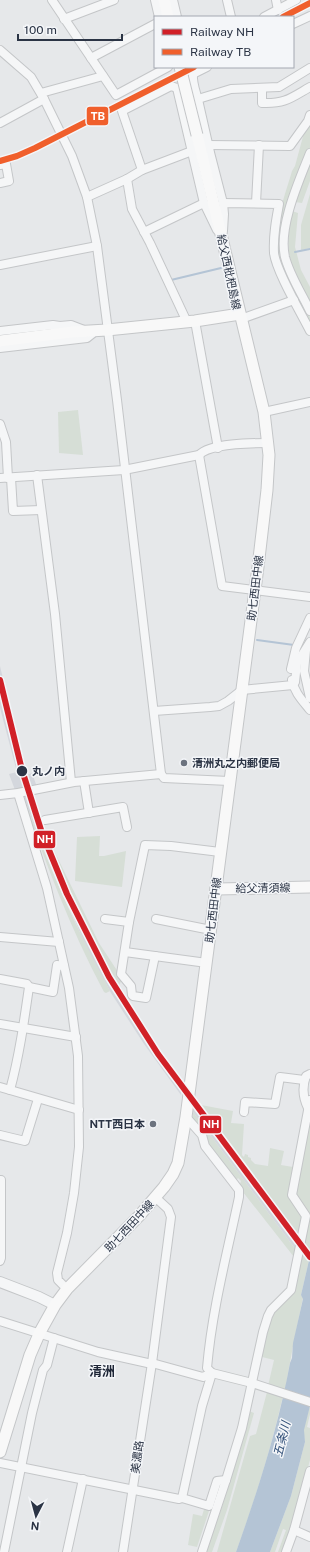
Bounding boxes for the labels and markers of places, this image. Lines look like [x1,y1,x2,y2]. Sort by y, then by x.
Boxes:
place label: 清洲丸之内郵便局 [192,757,280,769]
marker: 清洲丸之内郵便局 [179,758,189,768]
marker: 丸ノ内 [15,764,29,778]
place label: 丸ノ内 [32,765,65,777]
place label: NTT西日本 [89,1118,145,1130]
marker: NTT西日本 [148,1119,158,1129]

